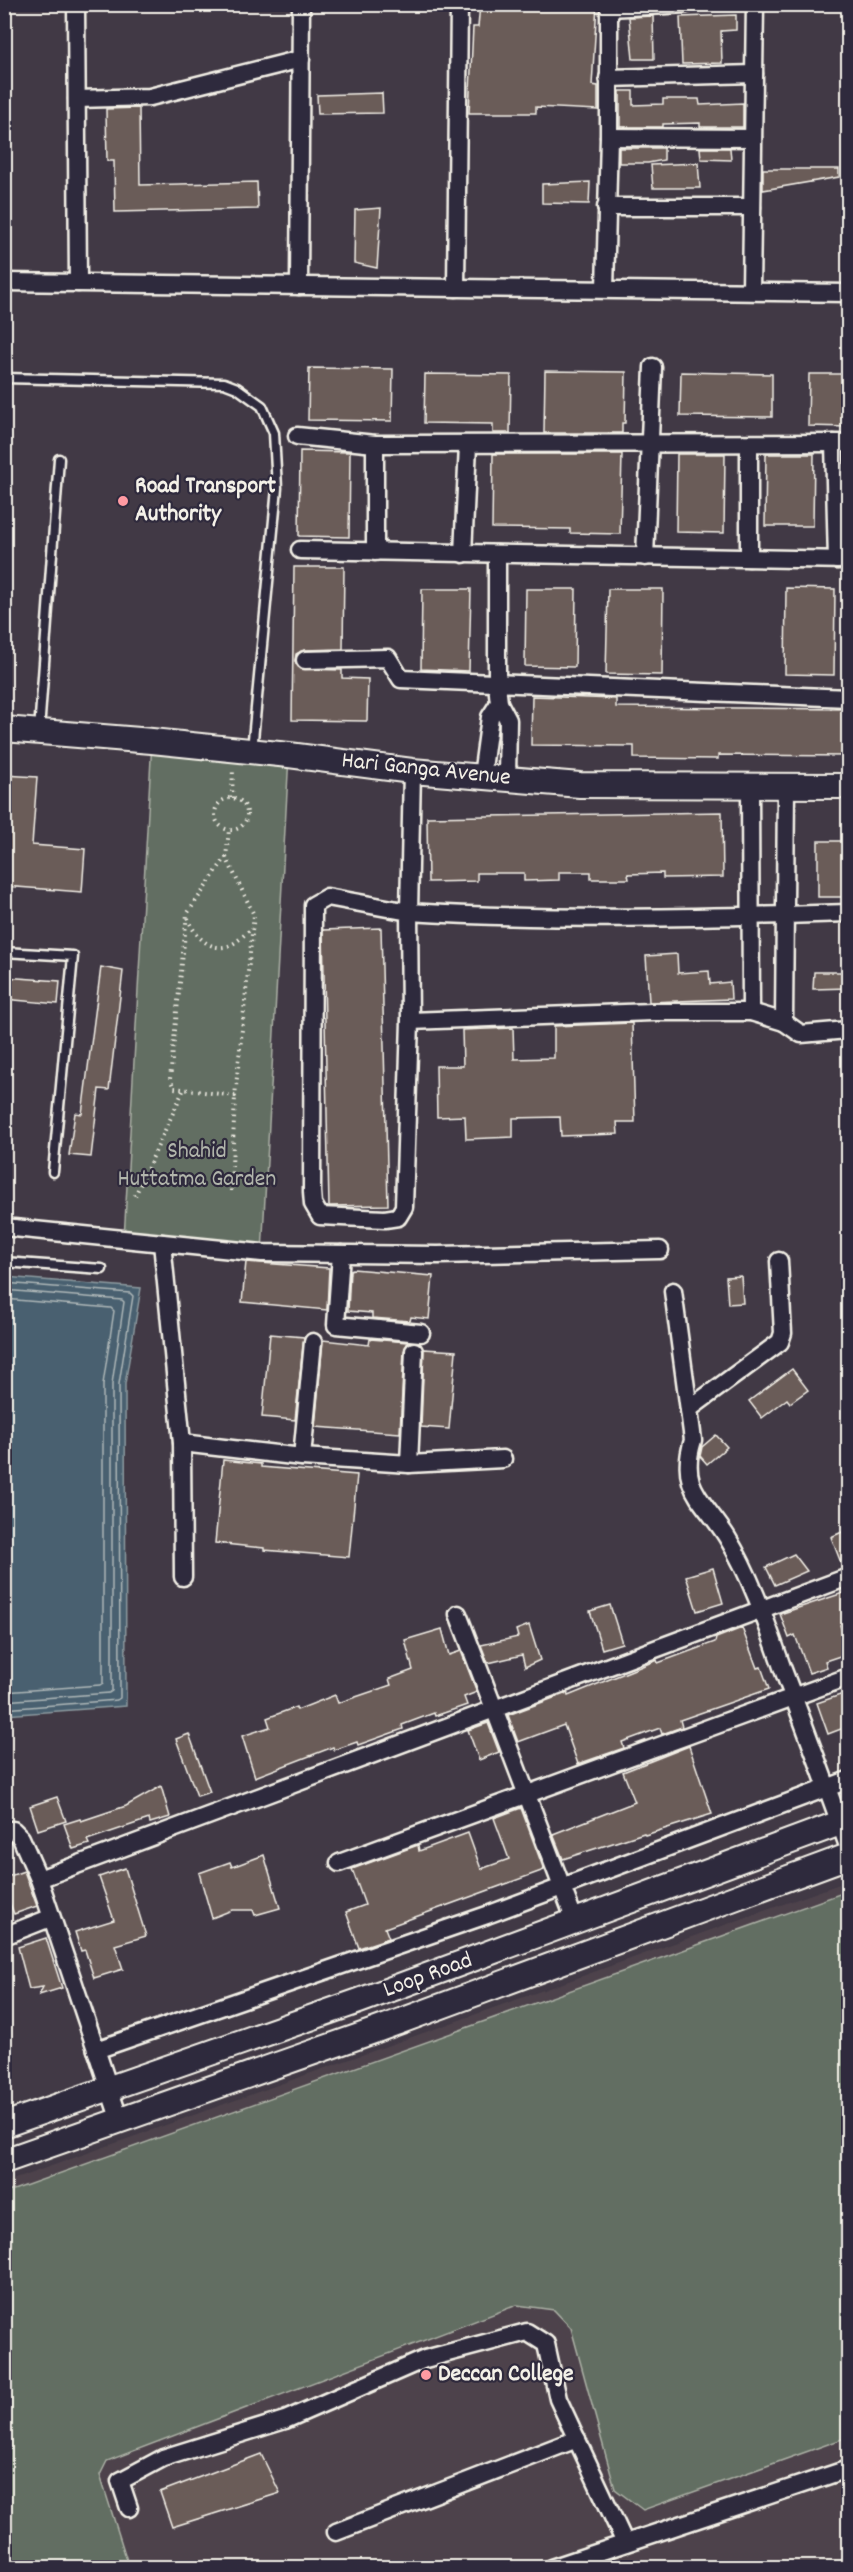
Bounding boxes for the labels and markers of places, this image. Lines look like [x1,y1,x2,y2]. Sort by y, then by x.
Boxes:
place label: Road Transport Authority [135,470,276,532]
marker: Road Transport Authority [116,494,130,508]
place label: Deccan College [438,2358,574,2392]
marker: Deccan College [419,2368,433,2382]

